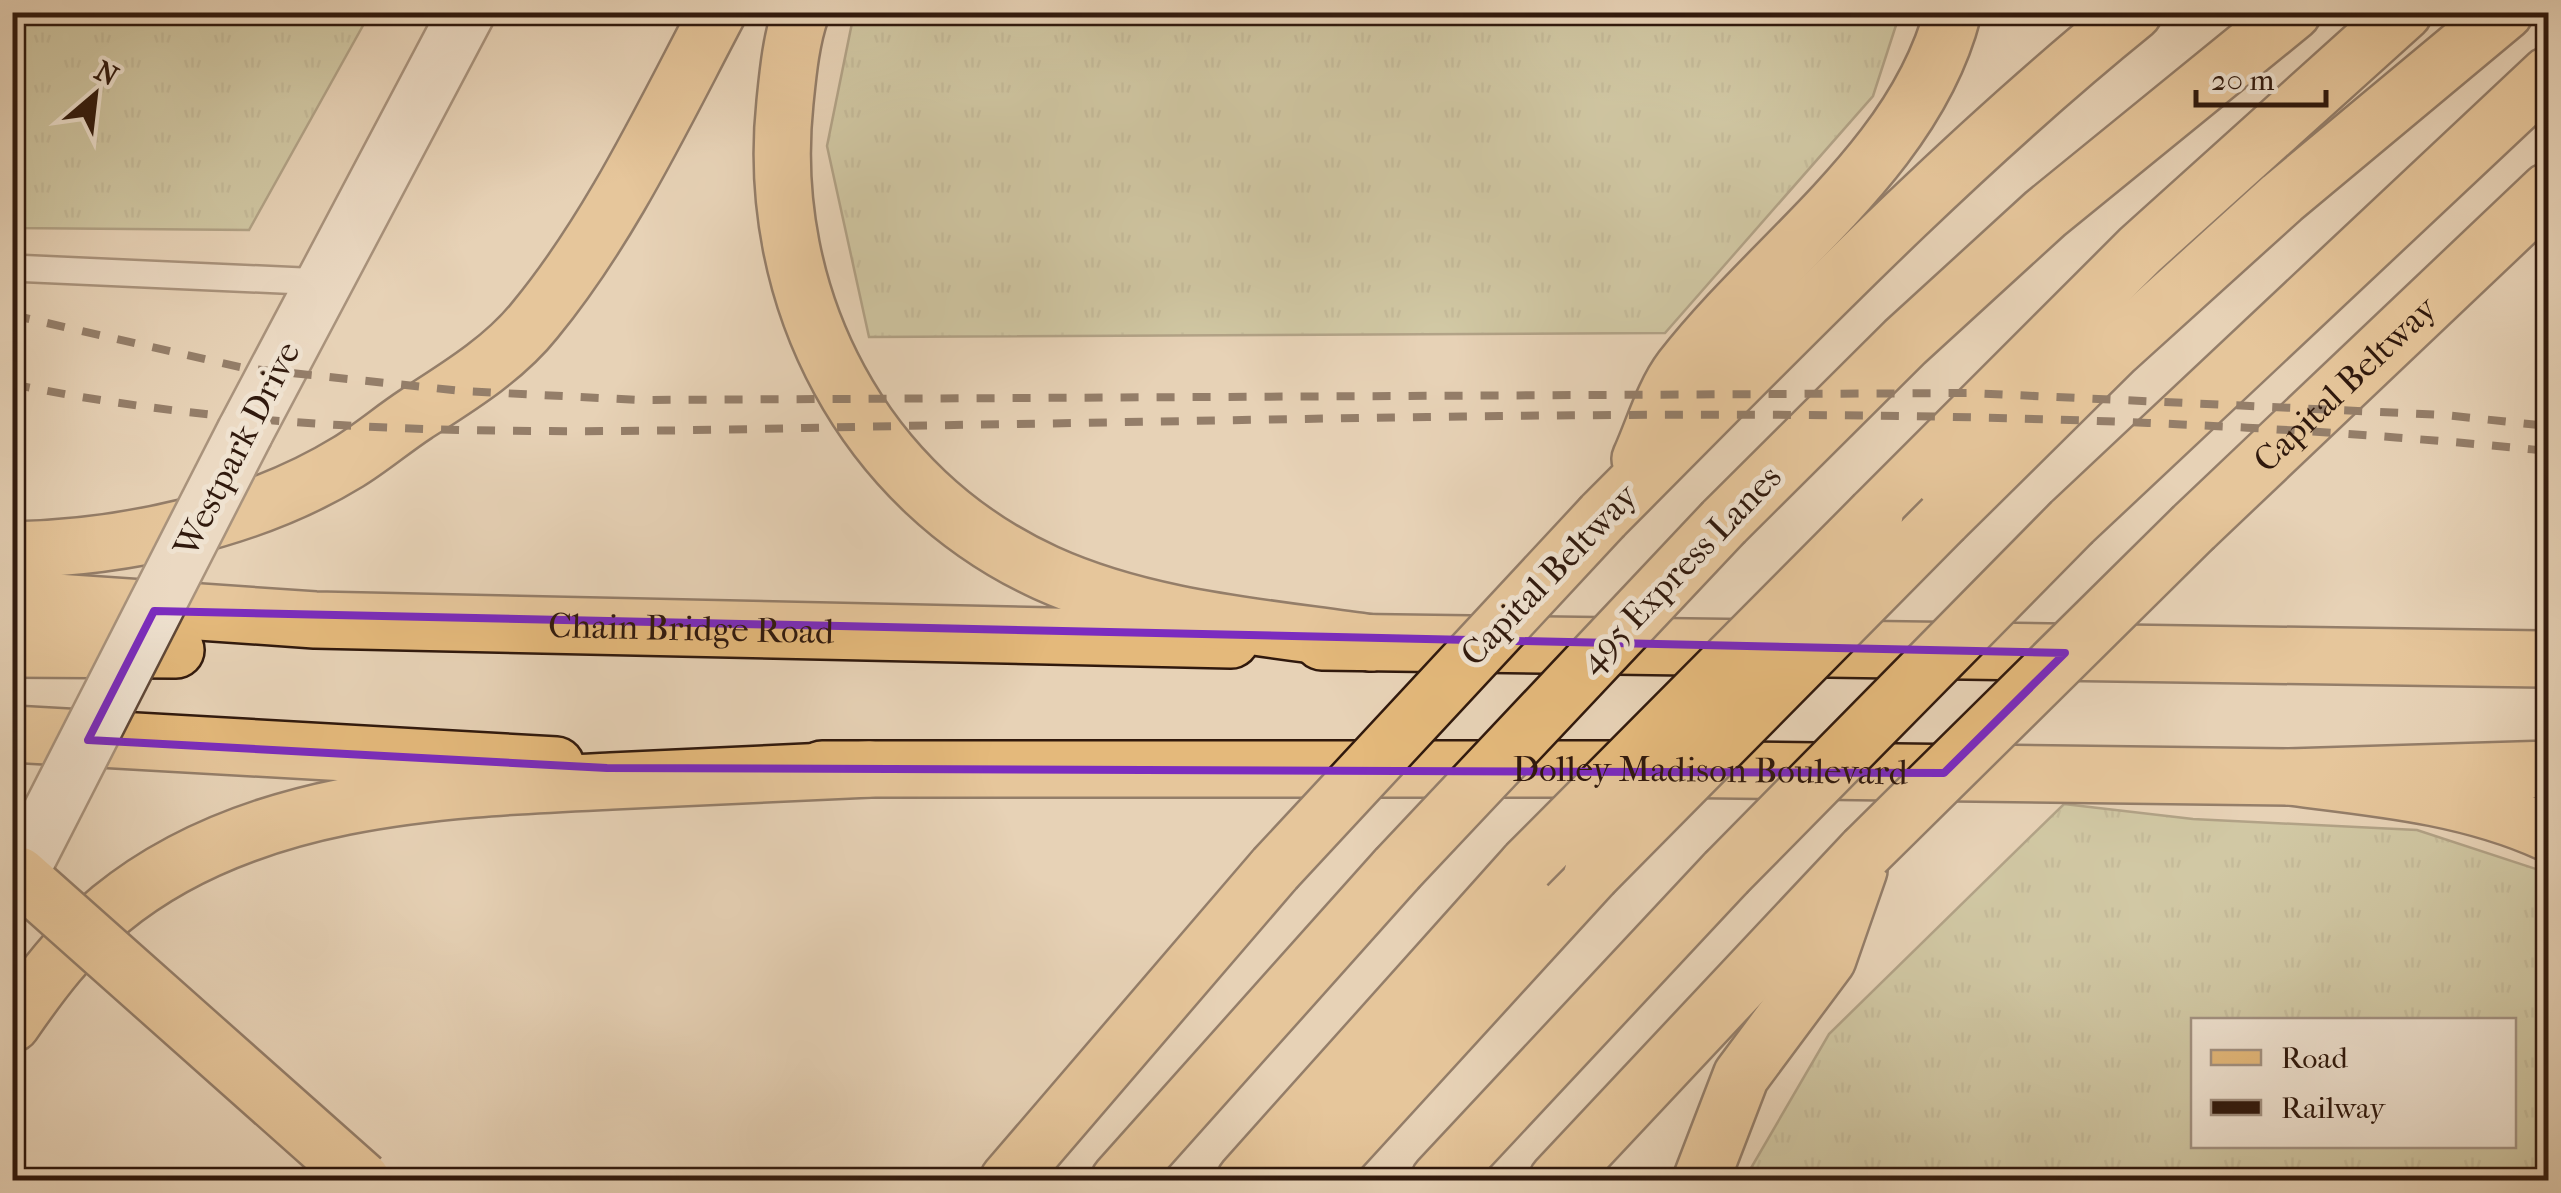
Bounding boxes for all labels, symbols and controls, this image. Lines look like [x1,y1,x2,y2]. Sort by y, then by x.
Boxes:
north arrow [45,45,145,145]
scale bar [2196,45,2326,107]
text: N [89,54,124,93]
text: 20 m [2211,63,2274,98]
street label: Capital Beltway [2245,287,2446,480]
street label: Westpark Drive [165,335,309,564]
street label: 495 Express Lanes [1570,457,1790,681]
street label: Capital Beltway [1452,475,1647,674]
street label: Chain Bridge Road [548,605,835,652]
street label: Dolley Madison Boulevard [1512,748,1909,793]
legend [2191,1018,2516,1148]
text: Road [2281,1041,2348,1076]
text: Railway [2281,1091,2386,1126]

